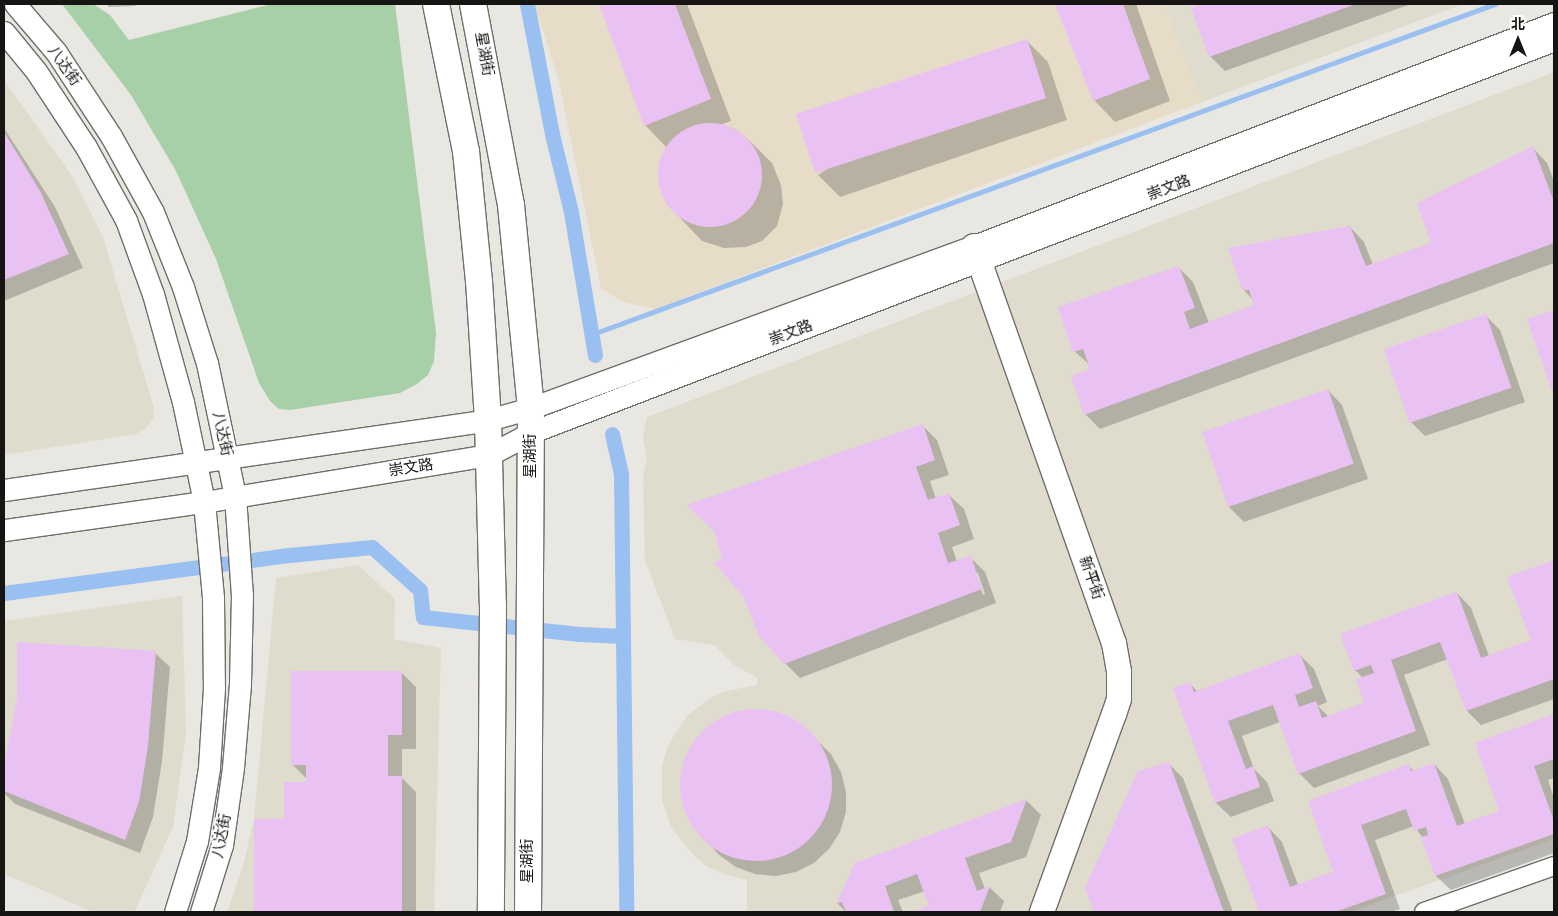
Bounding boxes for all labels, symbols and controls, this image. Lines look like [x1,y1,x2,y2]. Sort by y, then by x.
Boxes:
north arrow [1493,15,1543,65]
text: 北 [1511,16,1525,33]
street label: 星湖街 [471,30,497,78]
street label: 八达街 [44,42,84,90]
street label: 崇文路 [1145,172,1193,204]
street label: 崇文路 [767,317,815,349]
street label: 八达街 [209,410,235,458]
street label: 星湖街 [522,434,540,478]
street label: 崇文路 [387,456,435,480]
street label: 新平街 [1075,554,1107,602]
street label: 八达街 [209,812,235,860]
street label: 星湖街 [519,839,537,883]

